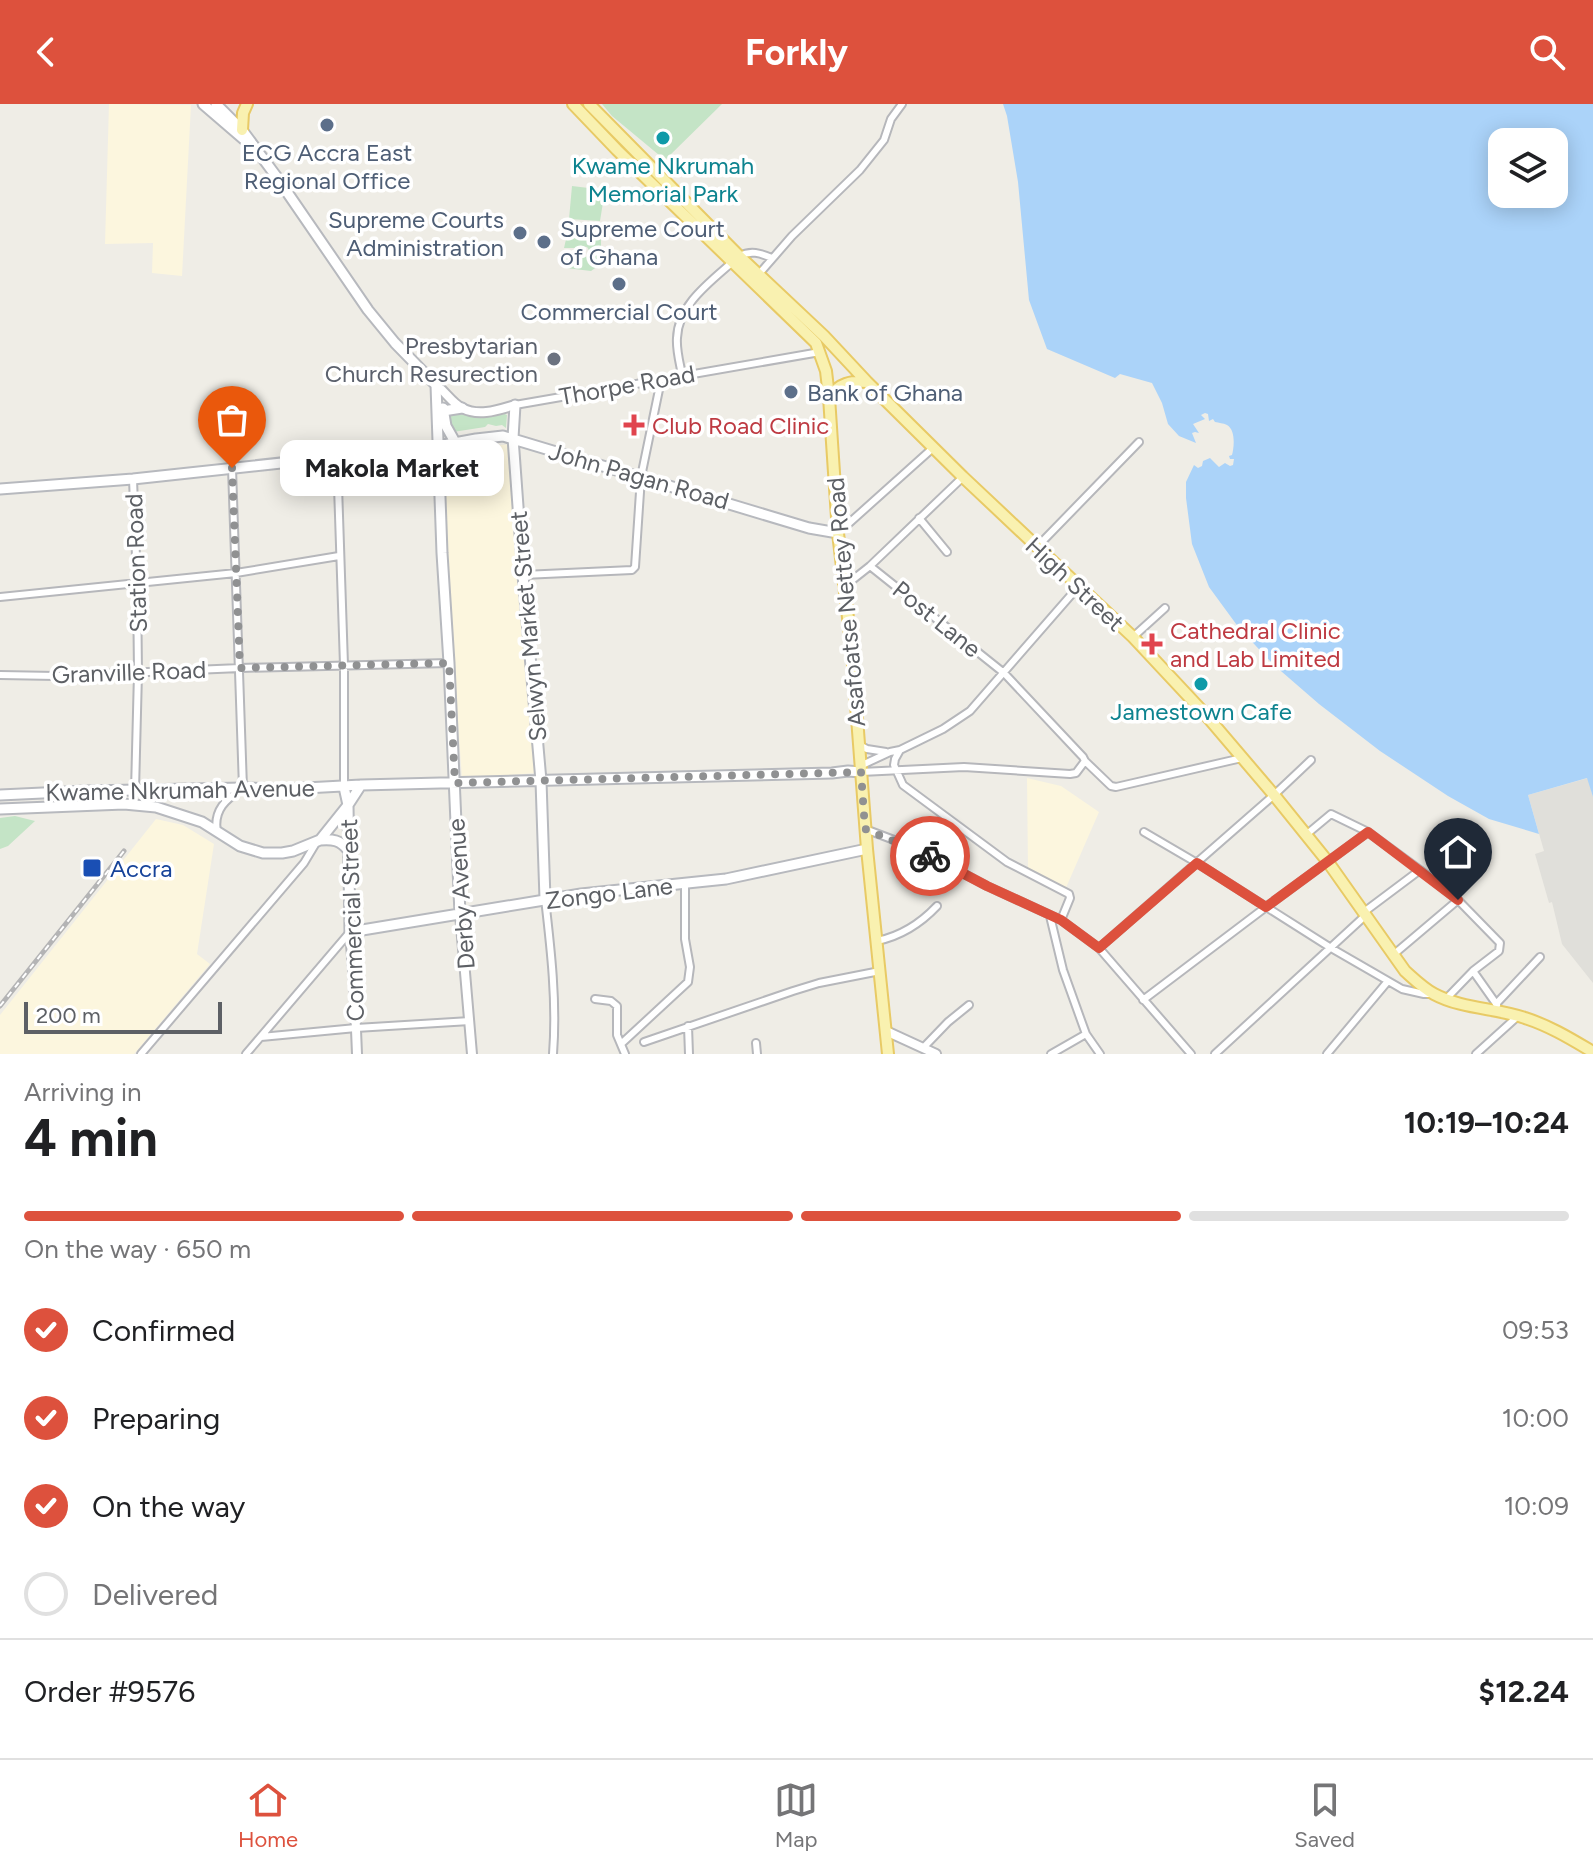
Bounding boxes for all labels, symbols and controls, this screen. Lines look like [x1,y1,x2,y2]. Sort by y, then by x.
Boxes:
icon: back [24,30,68,74]
icon: search [1525,30,1569,74]
text: Forkly [745,31,848,74]
marker: ECG Accra East Regional Office [318,116,336,134]
map controls [1488,128,1568,208]
button: layers [1488,128,1568,208]
marker: Kwame Nkrumah Memorial Park [654,129,672,147]
place label: ECG Accra East Regional Office [242,138,412,195]
place label: Kwame Nkrumah Memorial Park [572,151,754,208]
place label: Supreme Courts Administration [328,205,504,262]
place label: Supreme Court of Ghana [560,214,725,271]
marker: Supreme Courts Administration [511,224,529,242]
marker: Supreme Court of Ghana [535,233,553,251]
marker: Commercial Court [610,275,628,293]
place label: Commercial Court [520,297,718,326]
place label: Presbytarian Church Resurection [325,331,538,388]
marker: Presbytarian Church Resurection [545,350,563,368]
street label: Thorpe Road [557,359,697,411]
place label: Bank of Ghana [807,378,963,407]
marker: Bank of Ghana [782,383,800,401]
pin [198,386,266,468]
icon: bag [210,398,254,442]
place label: Club Road Clinic [652,411,829,440]
marker: Club Road Clinic [623,414,645,436]
street label: John Pagan Road [546,436,732,516]
callout: Makola Market [280,440,504,496]
text: Makola Market [304,452,480,484]
street label: Asafoatse Nettey Road [821,476,871,728]
street label: Station Road [119,493,153,633]
street label: Selwyn Market Street [503,510,553,742]
street label: High Street [1020,531,1130,637]
street label: Post Lane [887,575,987,663]
place label: Cathedral Clinic and Lab Limited [1170,616,1341,673]
marker: Cathedral Clinic and Lab Limited [1141,633,1163,655]
street label: Granville Road [51,655,207,689]
marker: Jamestown Cafe [1192,675,1210,693]
place label: Jamestown Cafe [1110,697,1292,726]
street label: Kwame Nkrumah Avenue [45,773,315,807]
courier [890,816,970,896]
street label: Commercial Street [334,818,370,1022]
street label: Derby Avenue [441,818,481,970]
pin [1424,818,1492,900]
icon: home [1436,830,1480,874]
icon: bike [908,834,952,878]
place label: Accra [110,854,172,883]
marker: Accra [81,857,103,879]
street label: Zongo Lane [544,871,674,915]
scale bar [24,998,222,1034]
text: 200 m [36,1002,101,1029]
text: Arriving in [24,1076,142,1108]
text: 10:19–10:24 [1404,1104,1569,1141]
text: 4 min [24,1107,158,1169]
text: On the way · 650 m [24,1233,251,1265]
icon: check [24,1308,68,1352]
text: Confirmed [92,1312,235,1349]
text: 09:53 [1502,1314,1569,1346]
icon: check [24,1396,68,1440]
text: Preparing [92,1400,220,1437]
text: 10:00 [1502,1402,1569,1434]
icon: check [24,1484,68,1528]
text: On the way [92,1488,245,1525]
text: 10:09 [1504,1490,1569,1522]
text: Delivered [92,1576,218,1613]
text: Order #9576 [24,1673,195,1710]
text: $12.24 [1479,1673,1569,1710]
tab: Home [238,1778,298,1853]
tab: Map [774,1778,818,1853]
tab: Saved [1294,1778,1355,1853]

